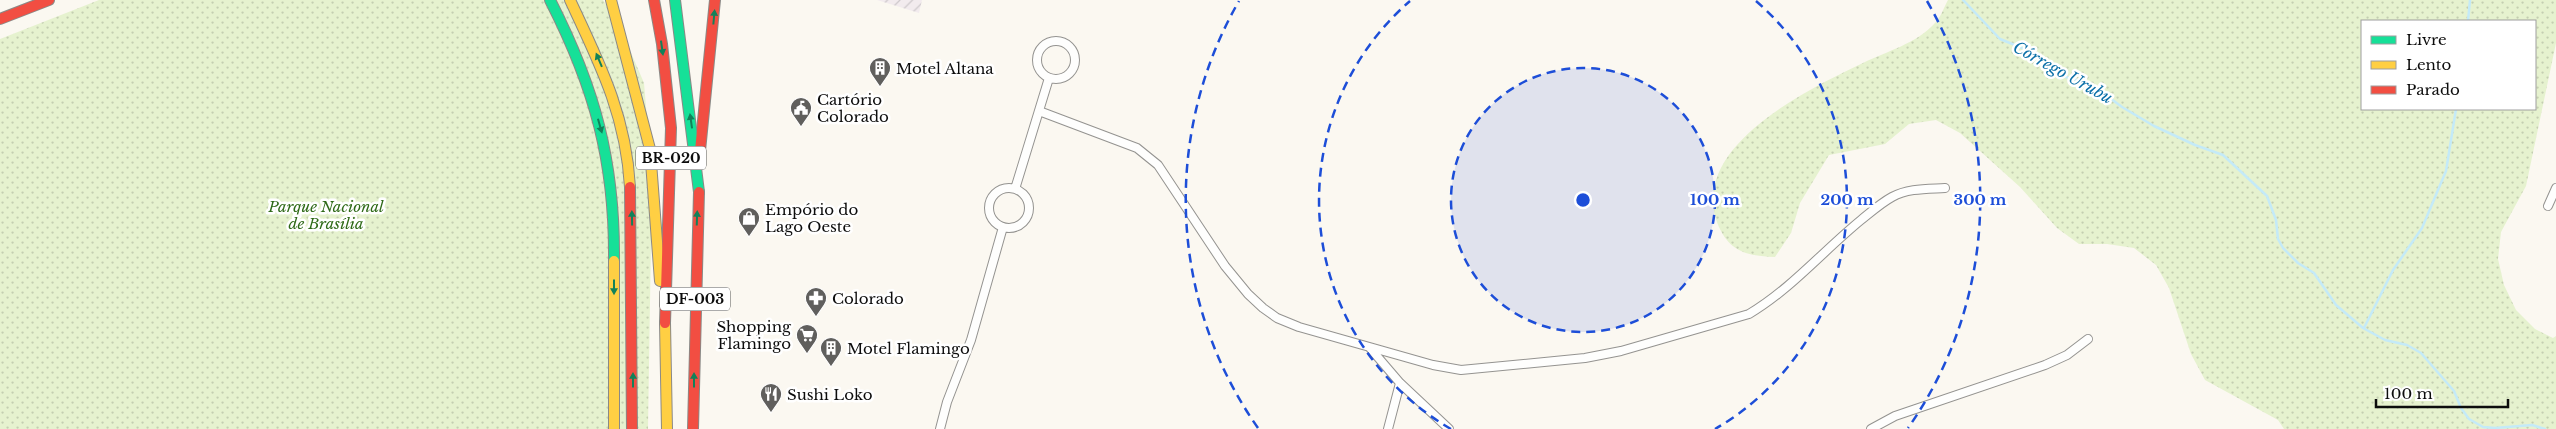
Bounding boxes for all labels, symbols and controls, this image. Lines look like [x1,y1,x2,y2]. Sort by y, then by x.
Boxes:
one-way arrow [710,8,718,24]
legend [2361,20,2536,110]
text: Livre [2406,30,2447,49]
water label: Córrego Urubu [2010,36,2116,108]
one-way arrow [658,40,666,56]
one-way arrow [595,53,603,67]
text: Lento [2406,55,2452,74]
building icon: Motel Altana [868,56,892,87]
place label: Motel Altana [896,59,994,78]
text: Parado [2406,80,2460,99]
place label: Cartório Colorado [817,90,889,126]
public building icon: Cartório Colorado [789,96,813,127]
one-way arrow [687,113,695,129]
one-way arrow [597,119,605,134]
road number: BR-020 [636,146,706,170]
text: 100 m [1690,190,1740,209]
text: 200 m [1821,190,1874,209]
text: 300 m [1954,190,2007,209]
centre of rings [1574,191,1592,209]
park label: Parque Nacional de Brasília [267,197,384,233]
place label: Empório do Lago Oeste [765,200,858,236]
shop icon: Empório do Lago Oeste [737,206,761,237]
one-way arrow [628,210,636,226]
one-way arrow [694,210,702,226]
one-way arrow [610,280,618,296]
pharmacy icon: Colorado [804,286,828,317]
road number: DF-003 [660,288,730,310]
place label: Colorado [832,289,904,308]
place label: Shopping Flamingo [716,317,792,353]
supermarket icon: Shopping Flamingo [795,323,819,354]
building icon: Motel Flamingo [819,336,843,367]
place label: Motel Flamingo [847,339,970,358]
one-way arrow [629,372,637,388]
one-way arrow [690,372,698,388]
scale bar [2376,376,2508,408]
restaurant icon: Sushi Loko [759,382,783,413]
text: 100 m [2384,384,2433,403]
place label: Sushi Loko [787,385,873,404]

